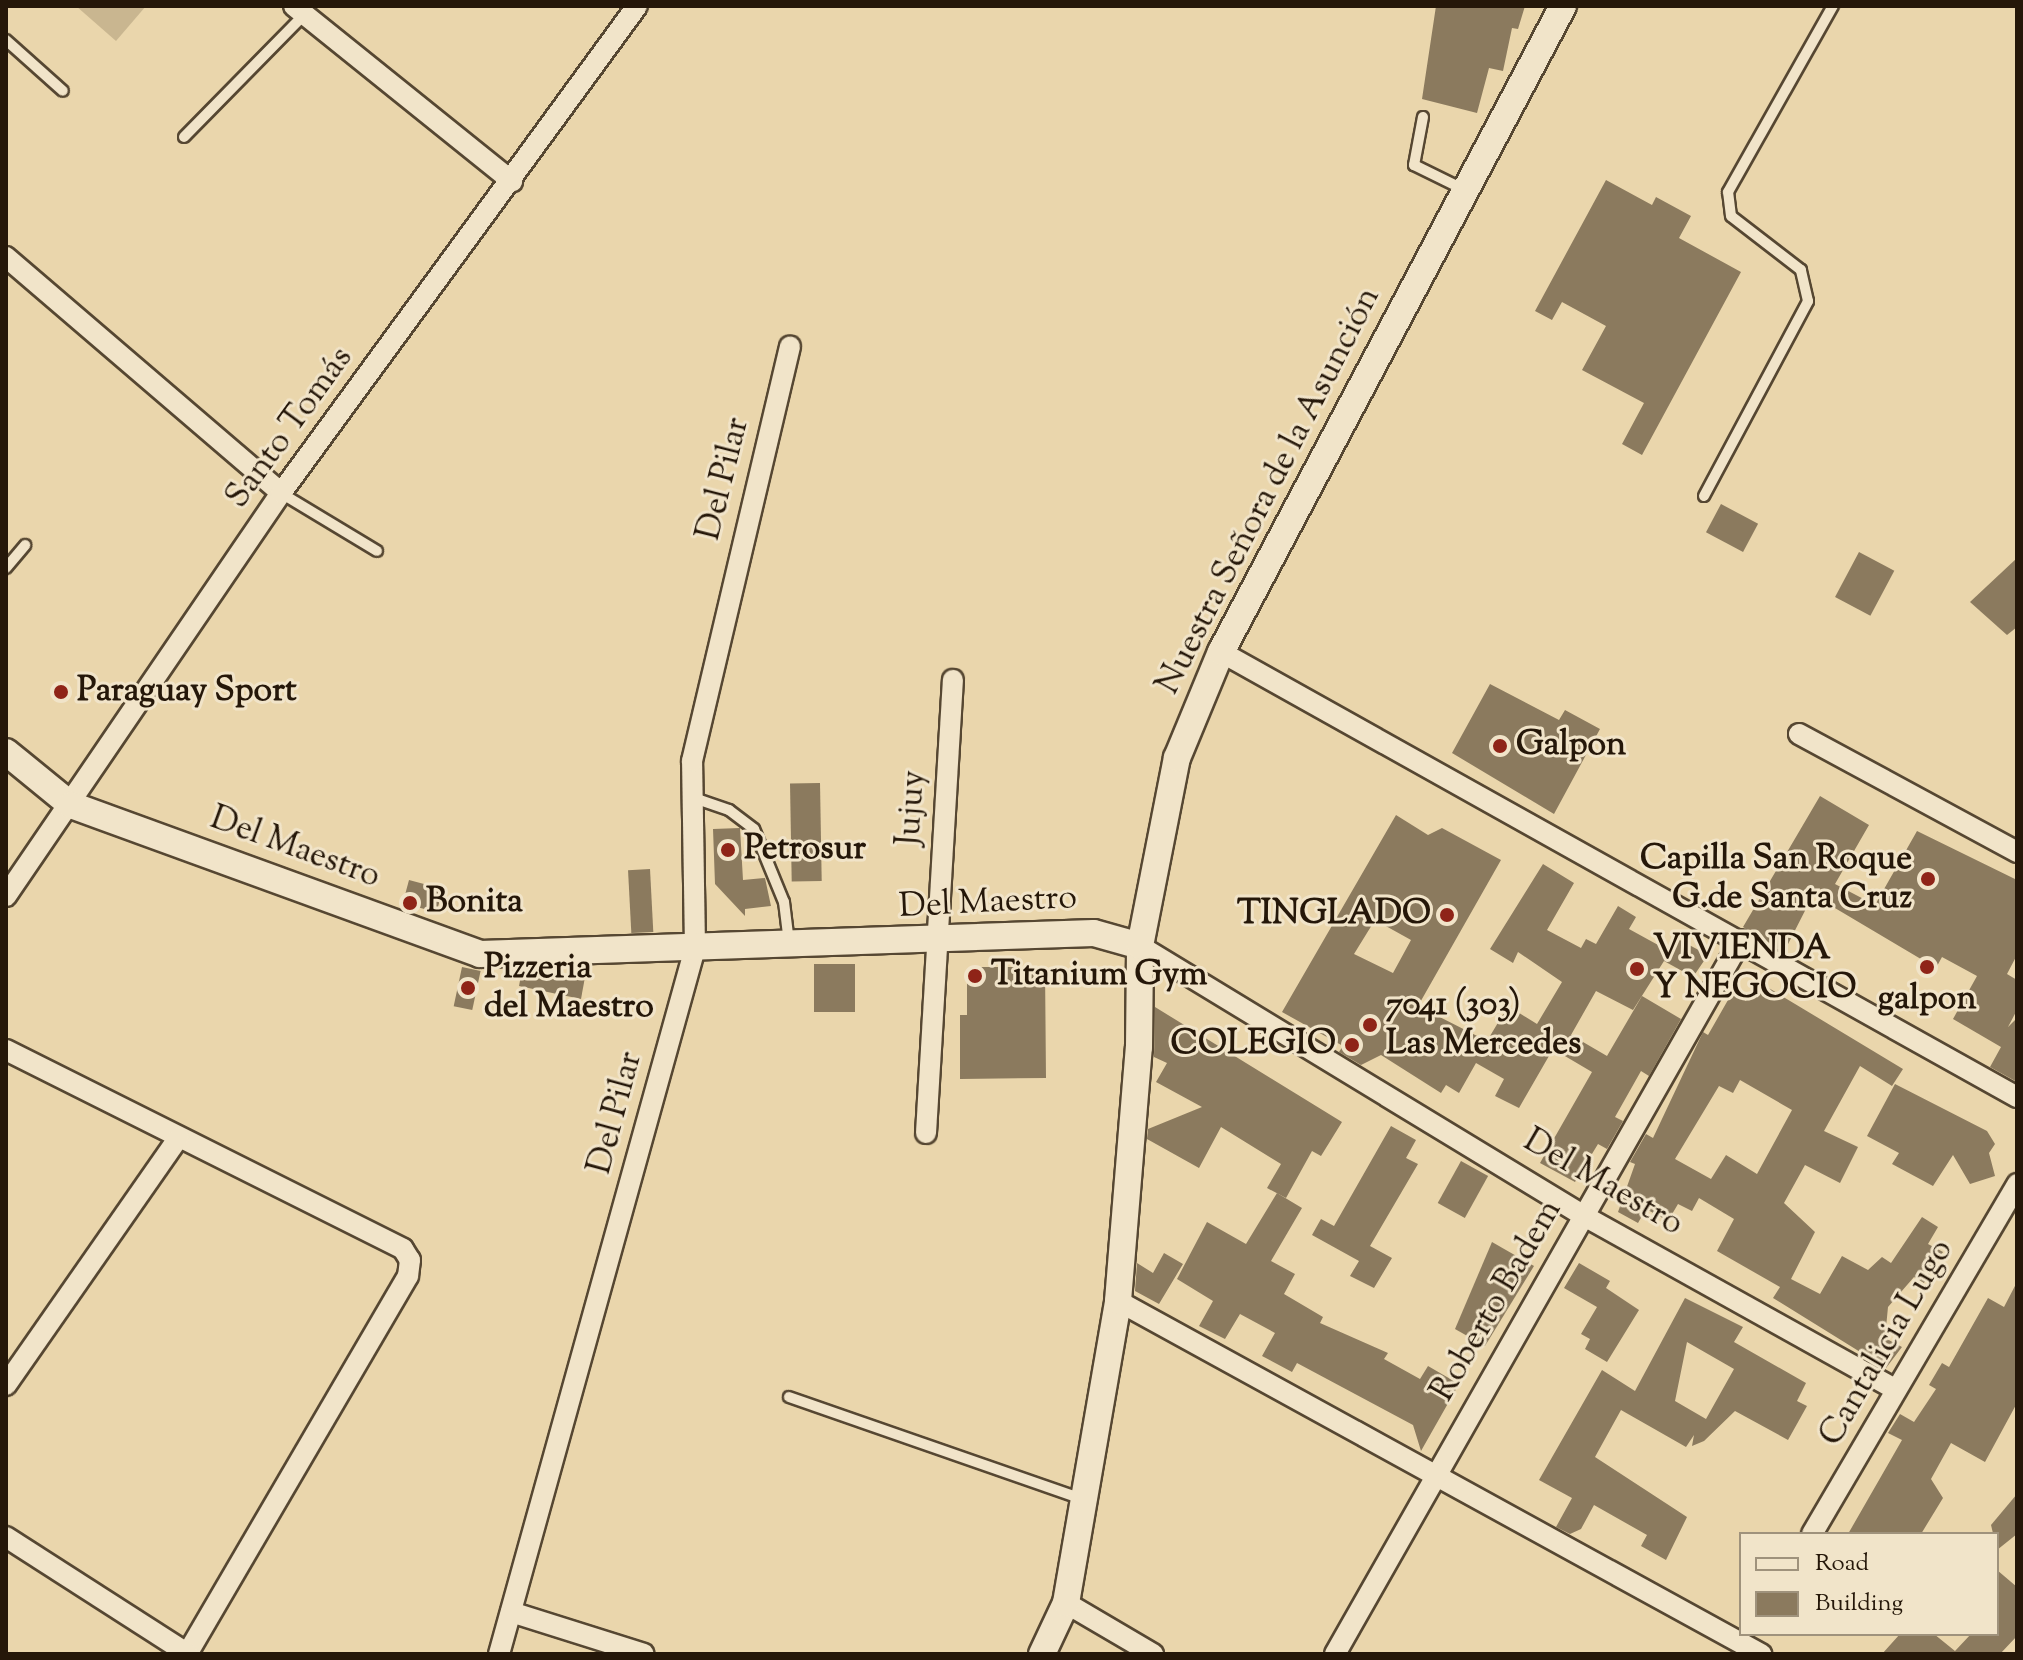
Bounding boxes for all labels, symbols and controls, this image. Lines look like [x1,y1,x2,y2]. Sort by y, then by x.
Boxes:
street label: Nuestra Señora de la Asunción [1148,281,1390,701]
street label: Santo Tomás [218,339,362,517]
street label: Del Pilar [689,413,759,545]
place label: Paraguay Sport [77,672,297,712]
marker: Paraguay Sport [52,683,70,701]
place label: Galpon [1516,726,1626,766]
marker: Galpon [1491,737,1509,755]
street label: Jujuy [889,769,935,847]
street label: Del Maestro [204,798,386,898]
place label: Petrosur [744,830,866,870]
place label: Capilla San Roque G.de Santa Cruz [1640,839,1912,918]
marker: Petrosur [719,841,737,859]
marker: Capilla San Roque G.de Santa Cruz [1919,870,1937,888]
street label: Del Maestro [898,878,1078,928]
place label: Bonita [426,883,523,923]
marker: Bonita [401,894,419,912]
place label: TINGLADO [1237,895,1431,935]
marker: TINGLADO [1438,906,1456,924]
place label: VIVIENDA Y NEGOCIO [1653,929,1857,1008]
place label: Pizzeria del Maestro [484,948,654,1028]
place label: Titanium Gym [991,956,1207,996]
marker: galpon [1918,958,1936,976]
marker: VIVIENDA Y NEGOCIO [1628,960,1646,978]
marker: Titanium Gym [966,967,984,985]
marker: Pizzeria del Maestro [459,979,477,997]
place label: galpon [1878,980,1976,1020]
place label: 7041 (303) Las Mercedes [1386,985,1581,1064]
marker: 7041 (303) Las Mercedes [1361,1016,1379,1034]
place label: COLEGIO [1171,1025,1336,1065]
marker: COLEGIO [1343,1036,1361,1054]
street label: Del Pilar [580,1047,652,1179]
street label: Del Maestro [1516,1121,1690,1245]
street label: Roberto Badem [1423,1193,1571,1409]
street label: Cantalicia Lugo [1811,1232,1963,1454]
legend [1739,1532,1999,1636]
text: Road [1815,1547,1869,1581]
text: Building [1815,1587,1903,1621]

